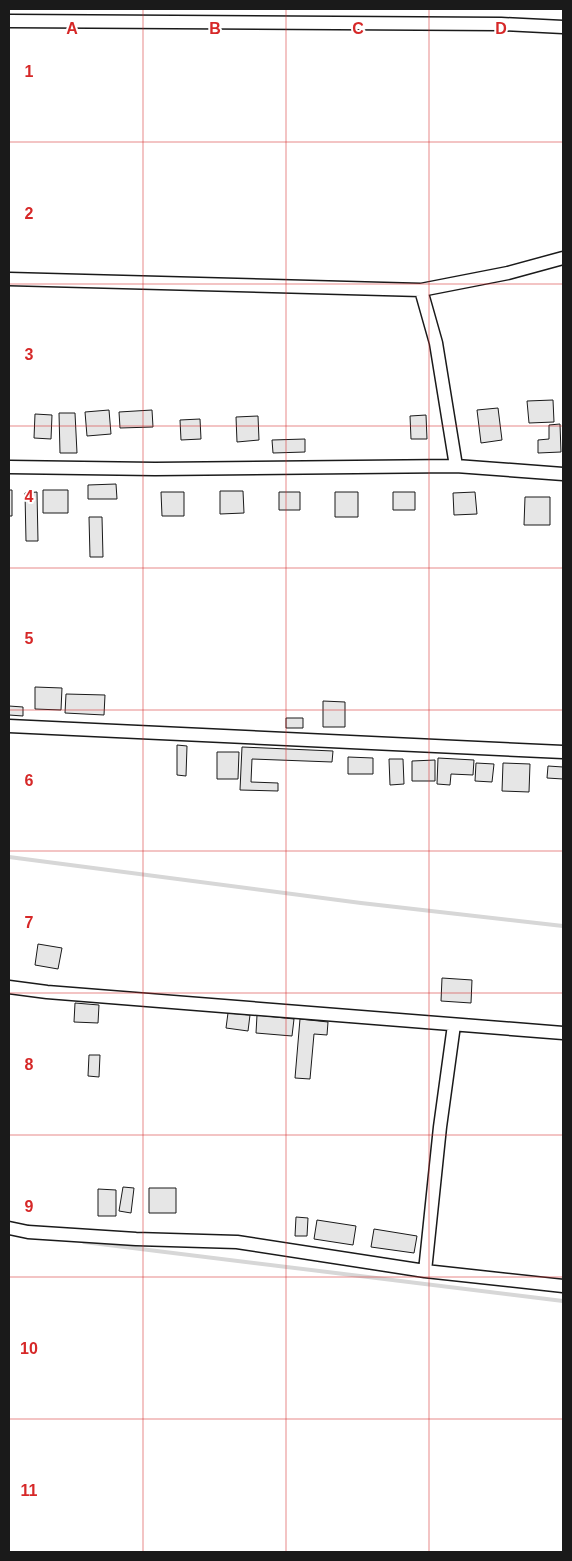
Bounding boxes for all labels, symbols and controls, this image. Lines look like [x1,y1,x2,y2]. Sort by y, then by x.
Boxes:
text: A [66,20,78,37]
text: B [209,20,221,37]
text: C [352,20,364,37]
text: D [495,20,507,37]
text: 1 [25,63,34,80]
text: 2 [25,205,34,222]
text: 3 [25,346,34,363]
text: 4 [25,488,34,505]
text: 5 [25,630,34,647]
text: 6 [25,772,34,789]
text: 7 [25,914,34,931]
text: 8 [25,1056,34,1073]
text: 9 [25,1198,34,1215]
text: 10 [20,1340,38,1357]
text: 11 [21,1482,38,1499]

